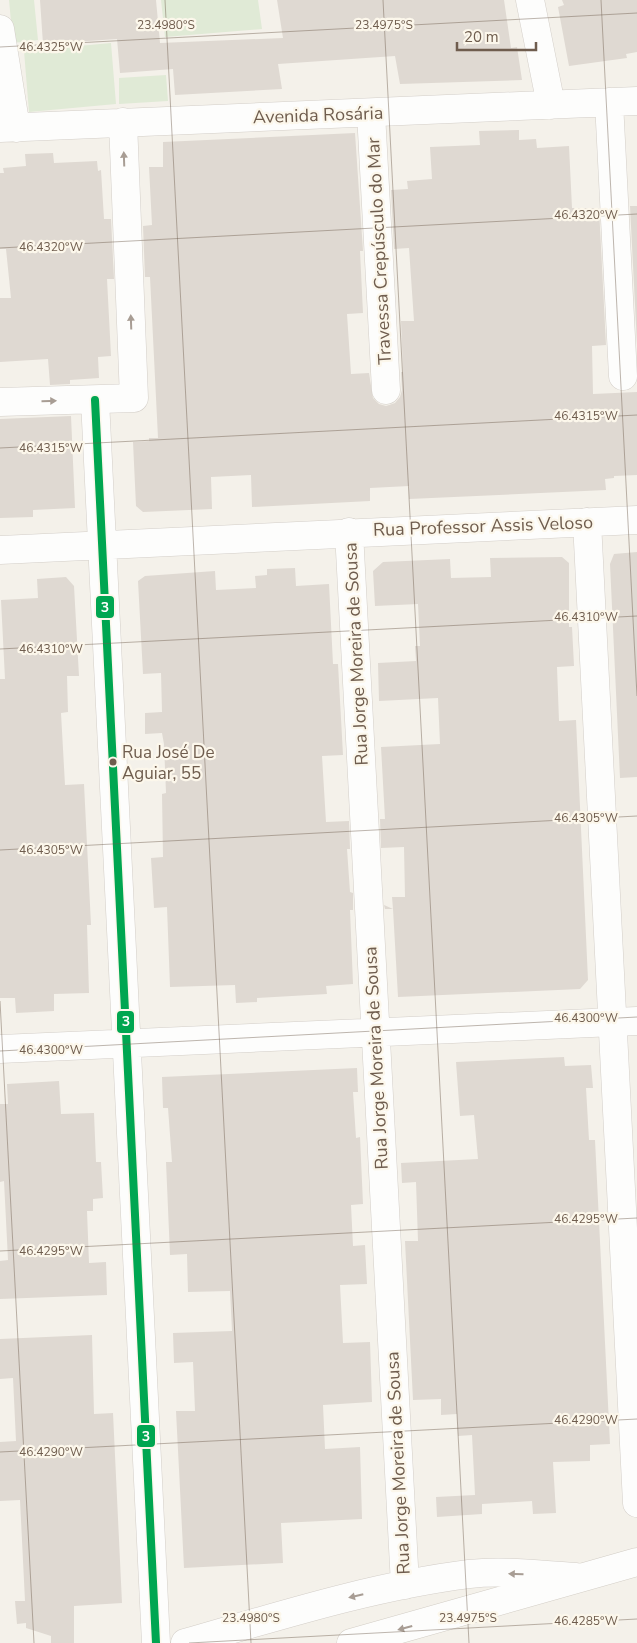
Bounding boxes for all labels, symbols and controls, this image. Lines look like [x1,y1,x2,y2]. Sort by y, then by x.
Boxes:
text: 23.4980°S [137,17,195,33]
text: 23.4975°S [355,17,413,33]
scale bar [457,20,536,52]
text: 20 m [464,27,499,47]
text: 46.4325°W [19,39,83,55]
street label: Avenida Rosária [252,101,384,129]
street label: Travessa Crepúsculo do Mar [361,136,397,365]
one-way arrow [120,151,128,167]
text: 46.4320°W [554,207,618,223]
text: 46.4320°W [19,239,83,255]
one-way arrow [127,314,135,330]
one-way arrow [41,397,57,405]
text: 46.4315°W [554,408,618,424]
text: 46.4315°W [19,440,83,456]
street label: Rua Professor Assis Veloso [373,510,593,542]
street label: Rua Jorge Moreira de Sousa [338,542,374,766]
line badge: 3 [95,595,115,619]
text: 3 [101,598,109,617]
text: 46.4310°W [554,609,618,625]
text: 46.4310°W [19,641,83,657]
place label: Rua José De Aguiar, 55 [122,741,215,785]
marker: Rua José De Aguiar, 55 [108,757,118,767]
text: 46.4305°W [554,810,618,826]
text: 46.4305°W [19,842,83,858]
street label: Rua Jorge Moreira de Sousa [358,946,394,1170]
line badge: 3 [116,1010,135,1034]
text: 46.4300°W [554,1010,618,1026]
text: 3 [122,1012,130,1031]
text: 46.4300°W [19,1042,83,1058]
text: 46.4295°W [554,1211,618,1227]
text: 46.4295°W [19,1243,83,1259]
street label: Rua Jorge Moreira de Sousa [380,1351,416,1575]
text: 46.4290°W [554,1412,618,1428]
line badge: 3 [136,1424,156,1448]
text: 3 [142,1427,150,1446]
text: 46.4290°W [19,1444,83,1460]
one-way arrow [508,1570,524,1578]
one-way arrow [348,1592,363,1600]
text: 23.4980°S [222,1610,280,1626]
text: 23.4975°S [439,1610,497,1626]
text: 46.4285°W [554,1613,618,1629]
one-way arrow [398,1624,413,1632]

